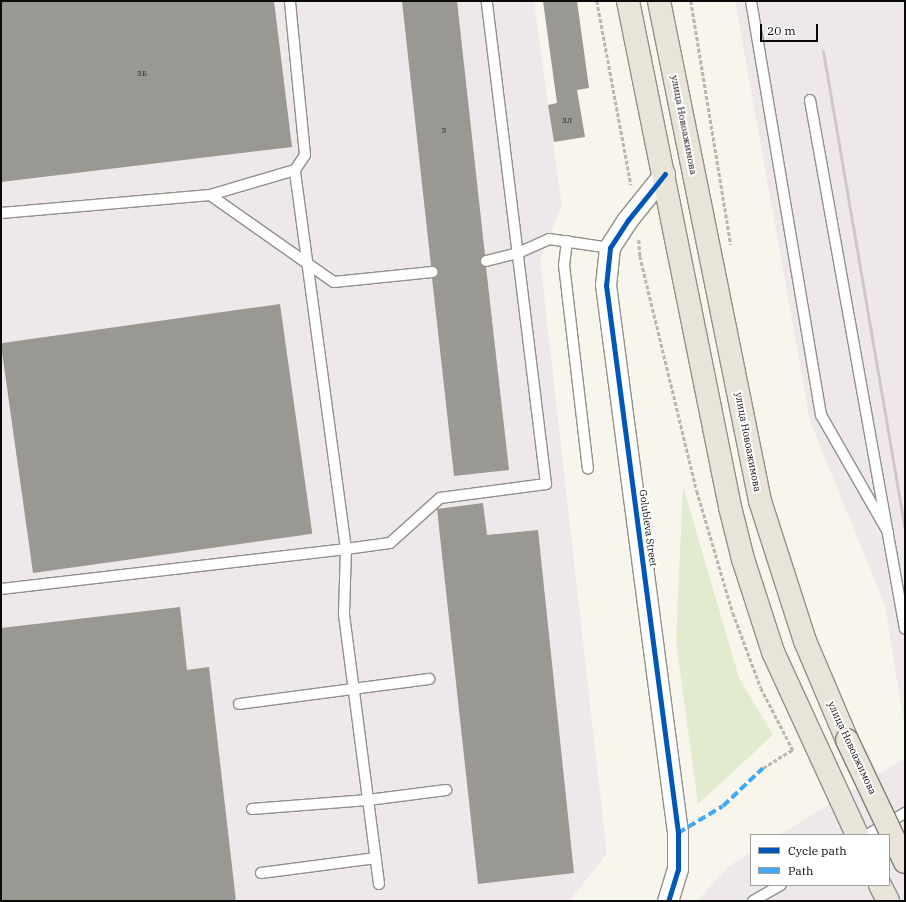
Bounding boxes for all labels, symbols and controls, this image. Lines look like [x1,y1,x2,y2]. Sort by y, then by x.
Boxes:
scale bar [762,16,820,42]
text: 20 m [767,23,796,38]
house number: 3Б [137,69,147,79]
street label: улица Новоажимова [668,74,700,176]
house number: 3Л [562,116,572,126]
house number: 3 [442,126,446,136]
street label: улица Новоажимова [732,391,764,493]
street label: Golubleva Street [637,489,659,567]
street label: улица Новоажимова [825,700,879,796]
legend [750,834,890,886]
text: Cycle path [788,843,847,858]
text: Path [788,863,813,878]

